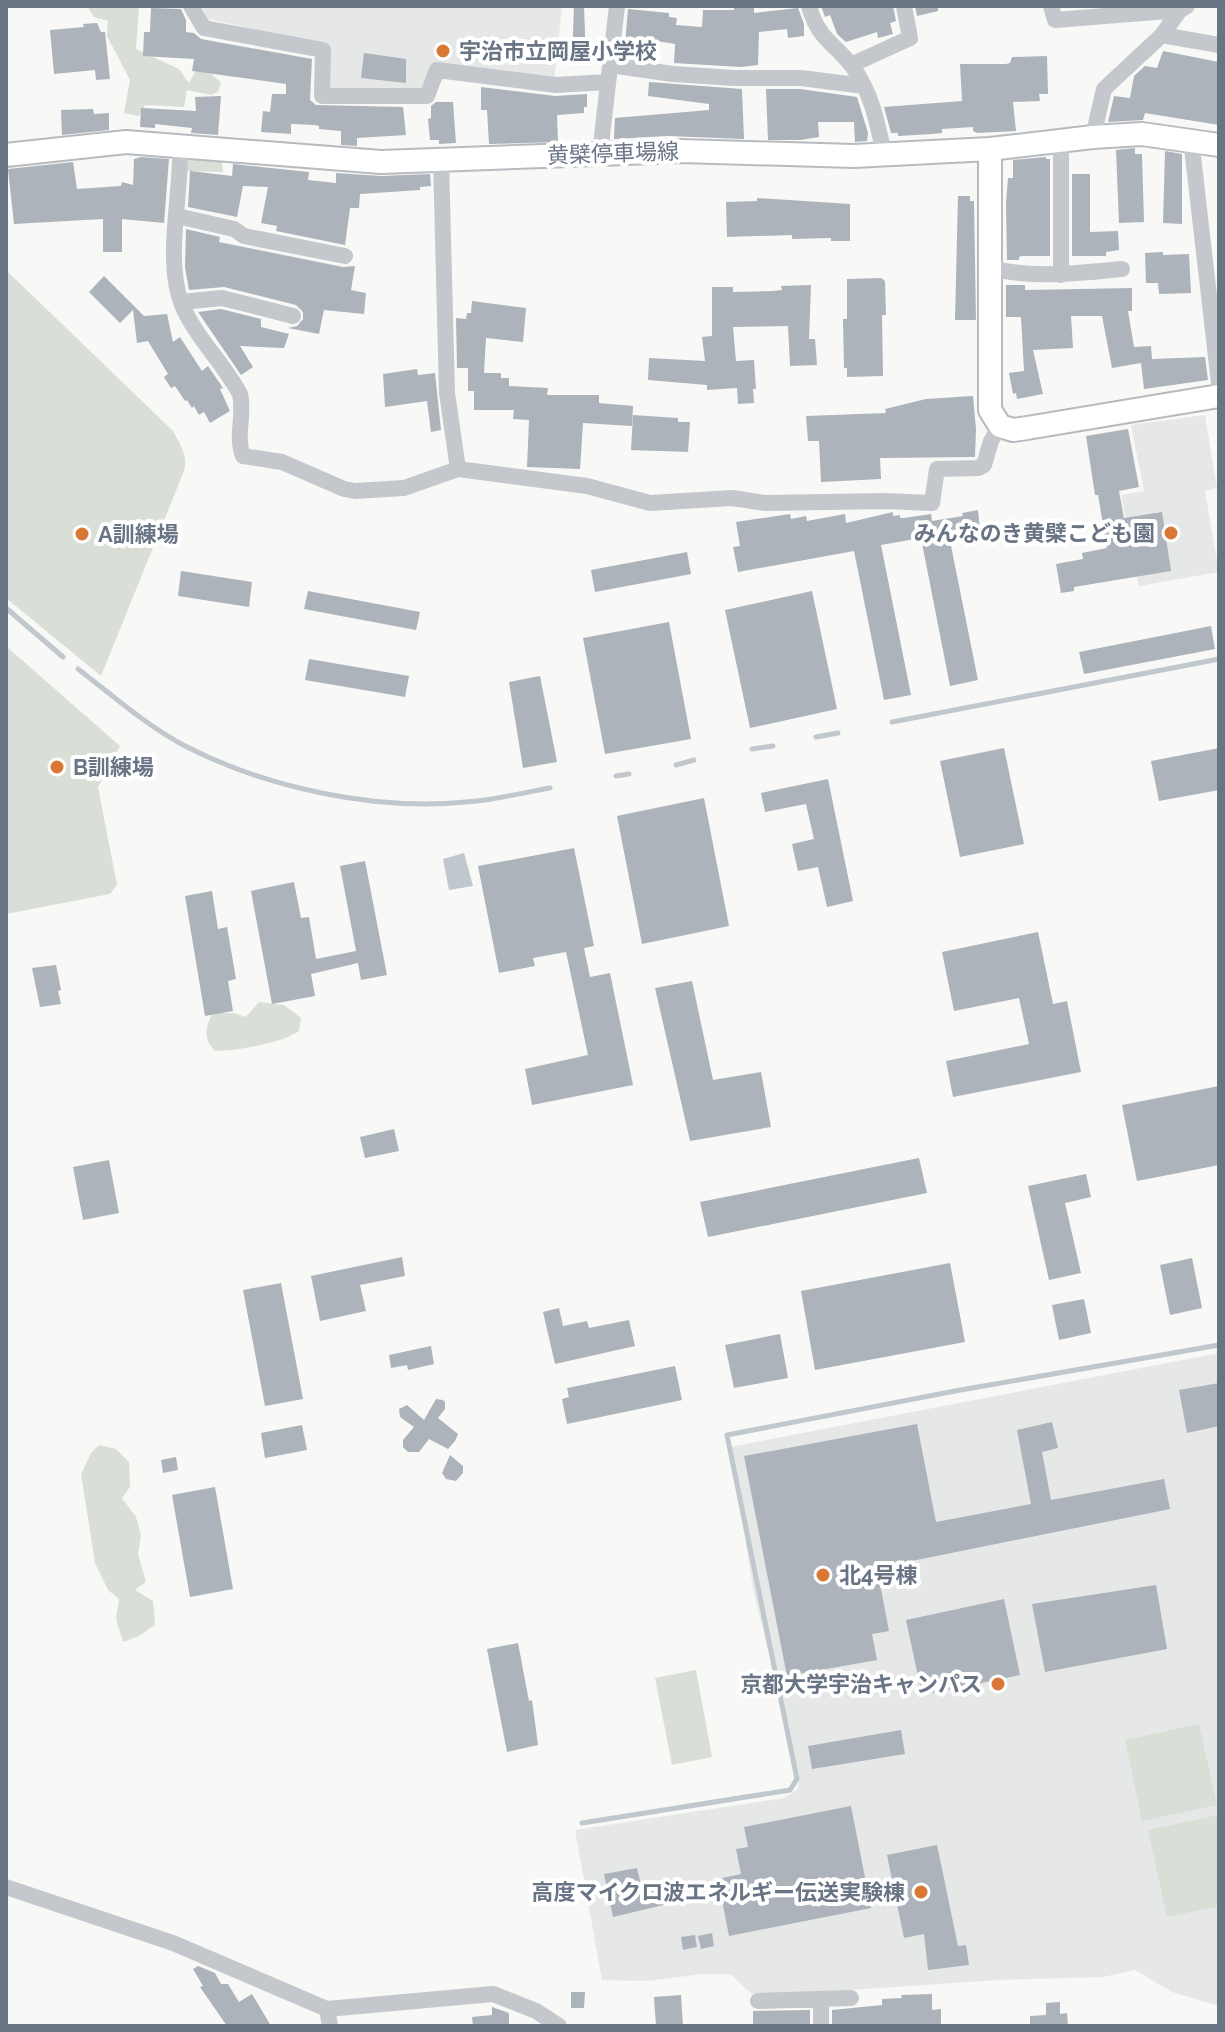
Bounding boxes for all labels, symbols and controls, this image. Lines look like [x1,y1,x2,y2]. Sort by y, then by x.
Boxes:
place label: 宇治市立岡屋小学校 [459,38,657,64]
marker: 宇治市立岡屋小学校 [434,42,452,60]
street label: 黄檗停車場線 [547,138,679,168]
place label: みんなのき黄檗こども園 [914,520,1155,546]
place label: A訓練場 [98,521,179,547]
marker: みんなのき黄檗こども園 [1162,524,1180,542]
marker: A訓練場 [73,525,91,543]
place label: B訓練場 [73,754,154,780]
marker: B訓練場 [48,758,66,776]
place label: 北4号棟 [839,1562,918,1588]
marker: 北4号棟 [814,1566,832,1584]
place label: 京都大学宇治キャンパス [740,1671,982,1697]
marker: 京都大学宇治キャンパス [989,1675,1007,1693]
place label: 高度マイクロ波エネルギー伝送実験棟 [531,1879,905,1905]
marker: 高度マイクロ波エネルギー伝送実験棟 [912,1883,930,1901]

